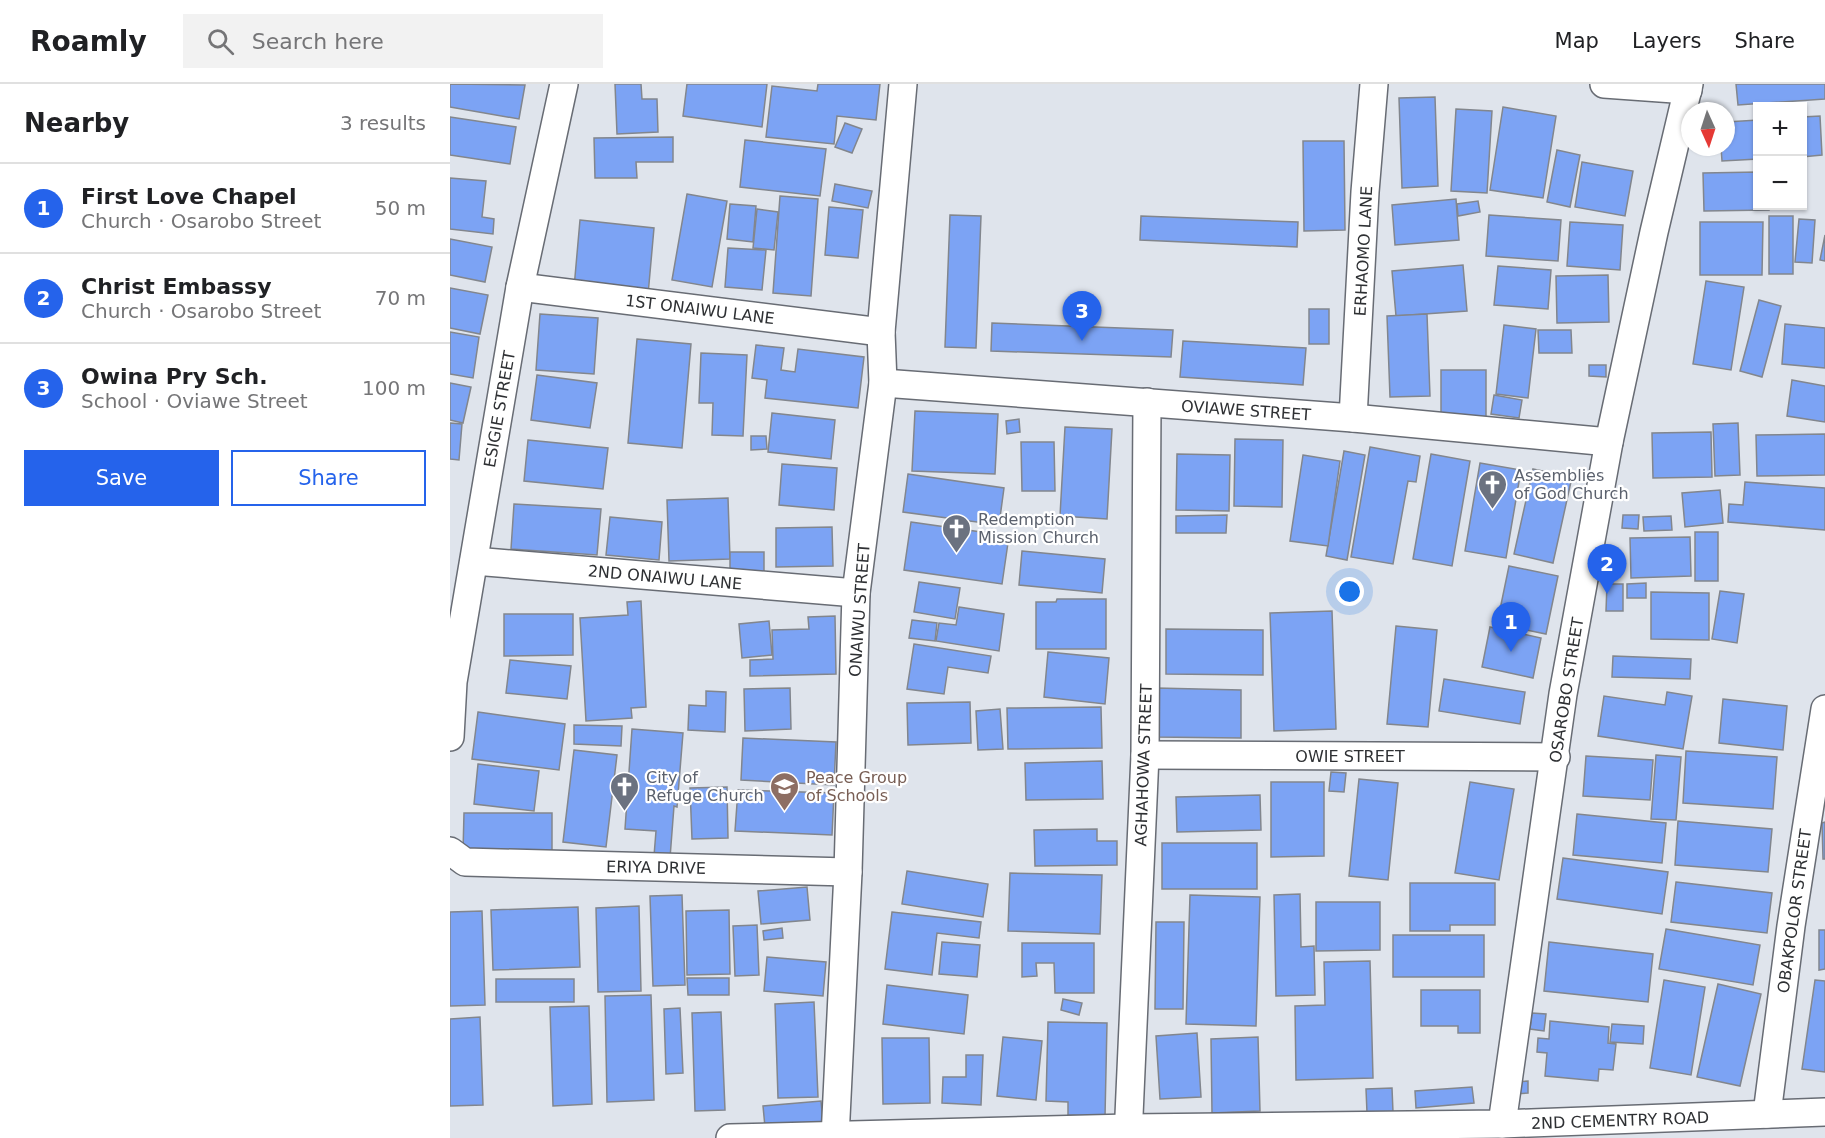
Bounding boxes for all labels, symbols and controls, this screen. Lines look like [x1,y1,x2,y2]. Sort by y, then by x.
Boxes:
search box [183,14,603,68]
text: Roamly [30,25,147,58]
icon: search [204,25,237,58]
text: Search here [252,29,384,54]
text: Map [1555,29,1599,53]
text: Layers [1632,29,1701,53]
text: Share [1734,29,1795,53]
north arrow [1681,102,1735,156]
map controls [1753,102,1807,210]
button: + [1753,102,1807,156]
text: Nearby [24,108,129,138]
text: 3 results [340,111,426,135]
button: − [1753,156,1807,210]
text: First Love Chapel [81,184,297,209]
street label: ERHAOMO LANE [1351,185,1376,317]
text: 1 [37,196,50,220]
text: 50 m [375,196,426,220]
text: Church · Osarobo Street [81,209,321,233]
text: Christ Embassy [81,274,272,299]
text: 2 [37,286,50,310]
text: 70 m [375,286,426,310]
street label: 1ST ONAIWU LANE [624,291,776,328]
pin: 3 [1062,292,1102,341]
text: Church · Osarobo Street [81,299,321,323]
street label: ESIGIE STREET [480,349,519,469]
text: Owina Pry Sch. [81,364,268,389]
text: 3 [37,376,50,400]
text: 100 m [362,376,426,400]
text: School · Oviawe Street [81,389,308,413]
street label: OVIAWE STREET [1180,396,1312,425]
button: Save [24,450,219,506]
button: Share [231,450,426,506]
place label: Assemblies of God Church [1514,466,1629,503]
church icon: Assemblies of God Church [1477,468,1509,510]
place label: Redemption Mission Church [978,510,1099,547]
church icon: Redemption Mission Church [941,512,973,554]
street label: ONAIWU STREET [845,542,874,677]
pin: 2 [1588,544,1626,594]
street label: 2ND ONAIWU LANE [587,561,743,594]
your location [1335,577,1364,606]
pin: 1 [1492,602,1530,652]
street label: OSAROBO STREET [1546,616,1587,764]
street label: AGHAHOWA STREET [1131,683,1156,847]
street label: OWIE STREET [1295,747,1405,766]
place label: City of Refuge Church [646,768,764,805]
place label: Peace Group of Schools [806,768,907,805]
church icon: City of Refuge Church [609,770,641,812]
school or university icon: Peace Group of Schools [769,770,801,812]
street label: OBAKPOLOR STREET [1774,828,1815,994]
street label: ERIYA DRIVE [606,857,706,878]
street label: 2ND CEMENTRY ROAD [1531,1108,1709,1133]

